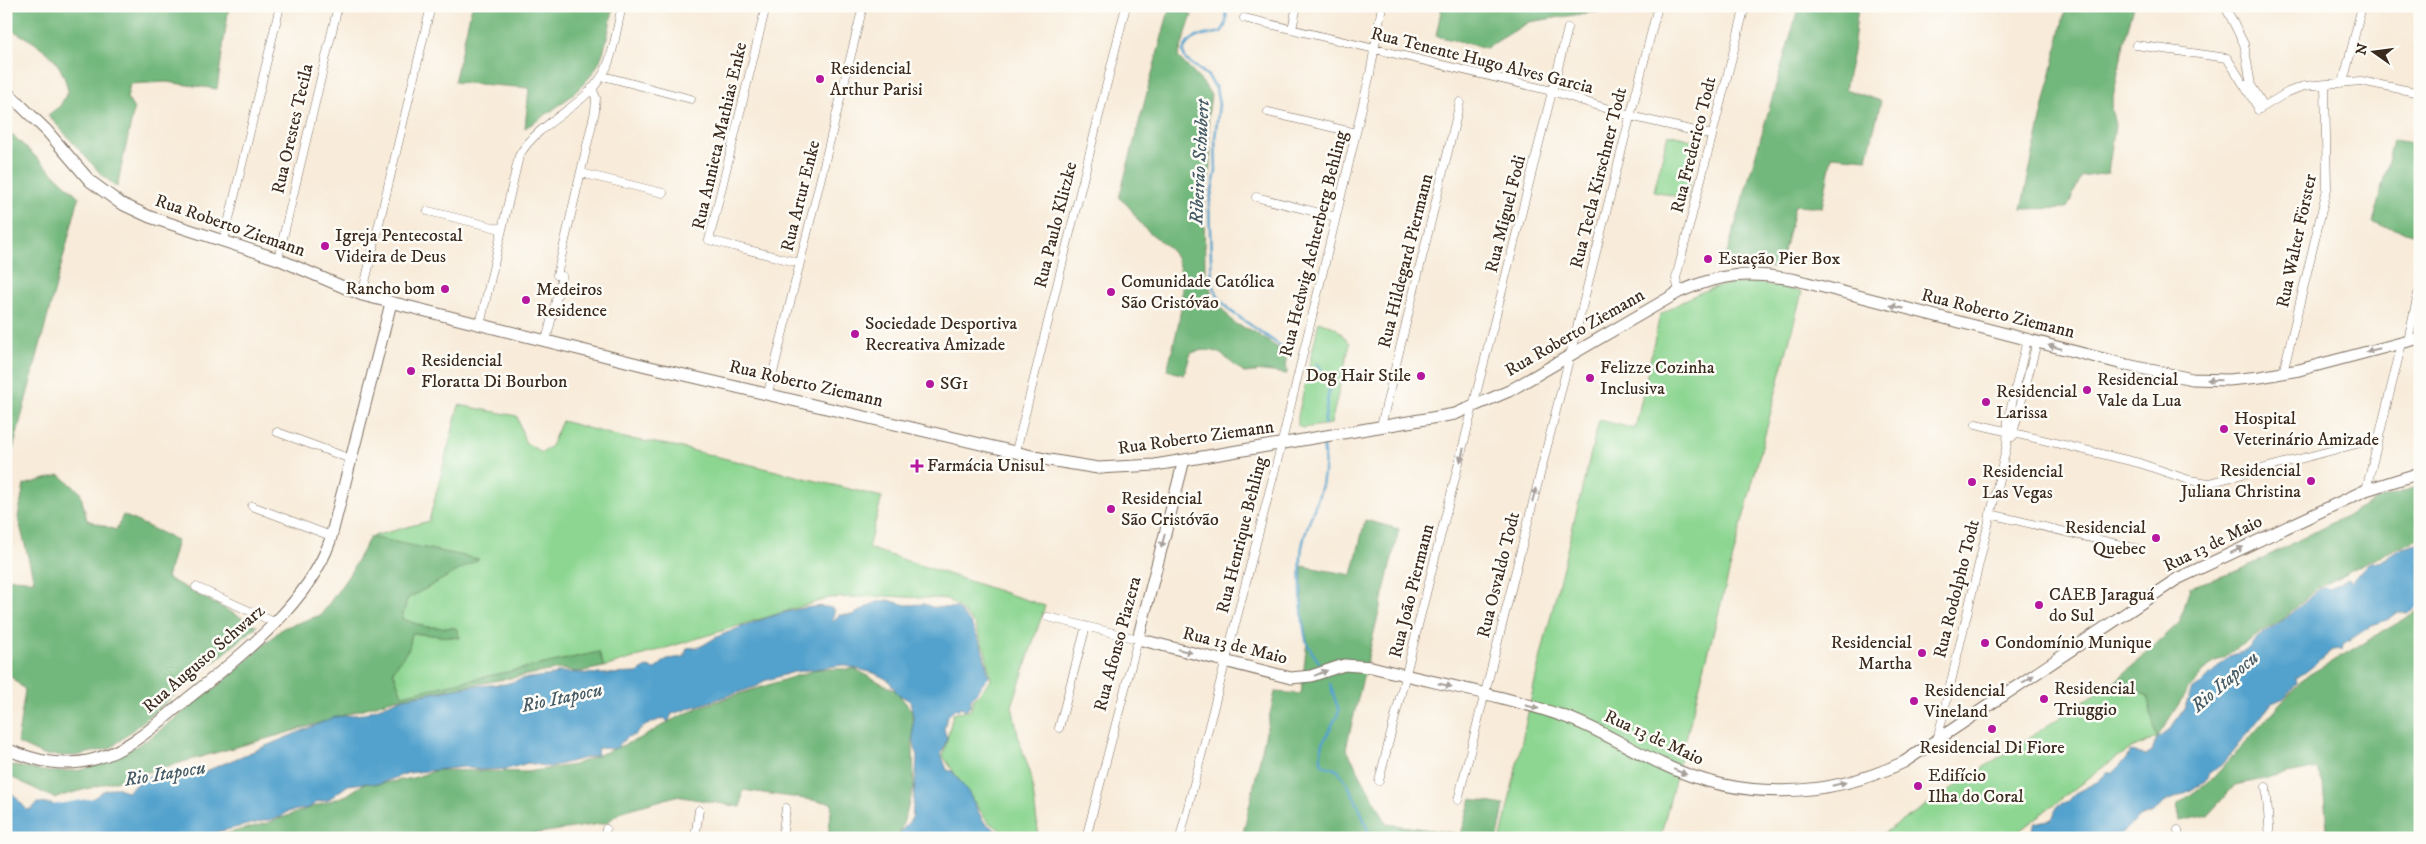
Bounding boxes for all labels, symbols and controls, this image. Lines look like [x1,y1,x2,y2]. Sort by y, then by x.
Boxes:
street label: Rua Tenente Hugo Alves Garcia [1369,23,1596,99]
north arrow [2348,28,2398,78]
street label: Rua Annieta Mathias Enke [688,40,752,232]
text: N [2352,41,2373,57]
place label: Residencial Arthur Parisi [830,58,923,101]
street label: Rua Orestes Tecila [267,61,319,196]
marker: Residencial Arthur Parisi [814,73,826,85]
street label: Rua Frederico Todt [1666,74,1722,215]
street label: Rua Tecla Kirschner Todt [1566,85,1632,271]
water label: Ribeirão Schubert [1185,98,1215,226]
street label: Rua Hedwig Achterberg Behling [1275,128,1353,359]
street label: Rua Artur Enke [777,138,825,254]
street label: Rua Miguel Fodi [1481,153,1531,275]
street label: Rua Paulo Klitzke [1030,160,1082,290]
street label: Rua Hildegard Piermann [1374,171,1438,350]
street label: Rua Walter Förster [2272,172,2322,310]
street label: Rua Roberto Ziemann [152,190,309,262]
place label: Igreja Pentecostal Videira de Deus [334,225,463,268]
marker: Igreja Pentecostal Videira de Deus [319,240,331,252]
place label: Estação Pier Box [1718,248,1840,270]
marker: Estação Pier Box [1702,253,1714,265]
place label: Comunidade Católica São Cristóvão [1121,271,1275,314]
place label: Rancho bom [346,278,435,300]
place label: Medeiros Residence [536,279,607,322]
marker: Rancho bom [439,283,451,295]
street label: Rua Roberto Ziemann [1501,284,1649,382]
street label: Rua Roberto Ziemann [1919,284,2078,344]
marker: Comunidade Católica São Cristóvão [1105,286,1117,298]
marker: Medeiros Residence [520,294,532,306]
one-way arrow [1890,303,1905,311]
place label: Sociedade Desportiva Recreativa Amizade [865,313,1018,356]
marker: Sociedade Desportiva Recreativa Amizade [849,328,861,340]
one-way arrow [2047,342,2062,350]
one-way arrow [2365,346,2380,354]
place label: Residencial Floratta Di Bourbon [421,350,568,393]
street label: Rua Roberto Ziemann [727,356,886,413]
place label: Felizze Cozinha Inclusiva [1600,357,1715,400]
marker: Residencial Floratta Di Bourbon [405,365,417,377]
place label: Dog Hair Stile [1306,365,1411,387]
place label: Residencial Vale da Lua [2096,369,2182,412]
marker: Dog Hair Stile [1415,370,1427,382]
marker: Felizze Cozinha Inclusiva [1584,372,1596,384]
place label: SG1 [940,373,969,395]
one-way arrow [2205,376,2221,384]
marker: SG1 [924,378,936,390]
place label: Residencial Larissa [1996,381,2078,424]
marker: Residencial Vale da Lua [2081,384,2093,396]
marker: Residencial Larissa [1980,396,1992,408]
place label: Hospital Veterinário Amizade [2233,408,2379,451]
street label: Rua Roberto Ziemann [1117,416,1276,460]
marker: Hospital Veterinário Amizade [2218,423,2230,435]
one-way arrow [1458,447,1466,462]
street label: Rua Henrique Behling [1212,454,1272,616]
place label: Farmácia Unisul [927,455,1045,477]
marker: Farmácia Unisul [911,460,923,472]
place label: Residencial Juliana Christina [2179,460,2302,503]
place label: Residencial Las Vegas [1982,461,2064,504]
marker: Residencial Juliana Christina [2305,475,2317,487]
marker: Residencial Las Vegas [1966,476,1978,488]
one-way arrow [1530,487,1538,503]
place label: Residencial São Cristóvão [1121,488,1219,531]
marker: Residencial São Cristóvão [1105,503,1117,515]
street label: Rua Osvaldo Todt [1473,510,1525,640]
street label: Rua 13 de Maio [2160,511,2266,577]
street label: Rua Rodolpho Todt [1929,517,1985,661]
place label: Residencial Quebec [2065,517,2147,560]
street label: Rua João Piermann [1385,521,1439,660]
marker: Residencial Quebec [2150,532,2162,544]
one-way arrow [1159,534,1167,549]
one-way arrow [2230,546,2244,554]
street label: Rua Afonso Piazera [1089,574,1147,714]
place label: CAEB Jaraguá do Sul [2049,584,2155,627]
marker: CAEB Jaraguá do Sul [2033,599,2045,611]
street label: Rua Augusto Schwarz [139,600,270,718]
street label: Rua 13 de Maio [1180,622,1290,670]
place label: Residencial Martha [1831,632,1913,675]
place label: Condomínio Munique [1995,632,2152,654]
marker: Condomínio Munique [1979,637,1991,649]
water label: Rio Itapocu [2186,646,2264,719]
one-way arrow [1177,647,1192,655]
marker: Residencial Martha [1916,647,1928,659]
one-way arrow [1314,668,1328,676]
one-way arrow [2021,674,2035,684]
water label: Rio Itapocu [519,678,605,719]
place label: Residencial Triuggio [2054,678,2136,721]
place label: Residencial Vineland [1923,680,2006,723]
one-way arrow [1438,682,1453,690]
marker: Residencial Triuggio [2038,693,2050,705]
marker: Residencial Vineland [1908,695,1920,707]
one-way arrow [1524,703,1539,711]
street label: Rua 13 de Maio [1601,705,1707,771]
marker: Residencial Di Fiore [1986,723,1998,735]
place label: Residencial Di Fiore [1919,737,2065,759]
water label: Rio Itapocu [122,756,208,793]
place label: Edifício Ilha do Coral [1928,765,2024,808]
one-way arrow [1673,768,1688,776]
one-way arrow [1832,780,1847,788]
marker: Edifício Ilha do Coral [1912,780,1924,792]

